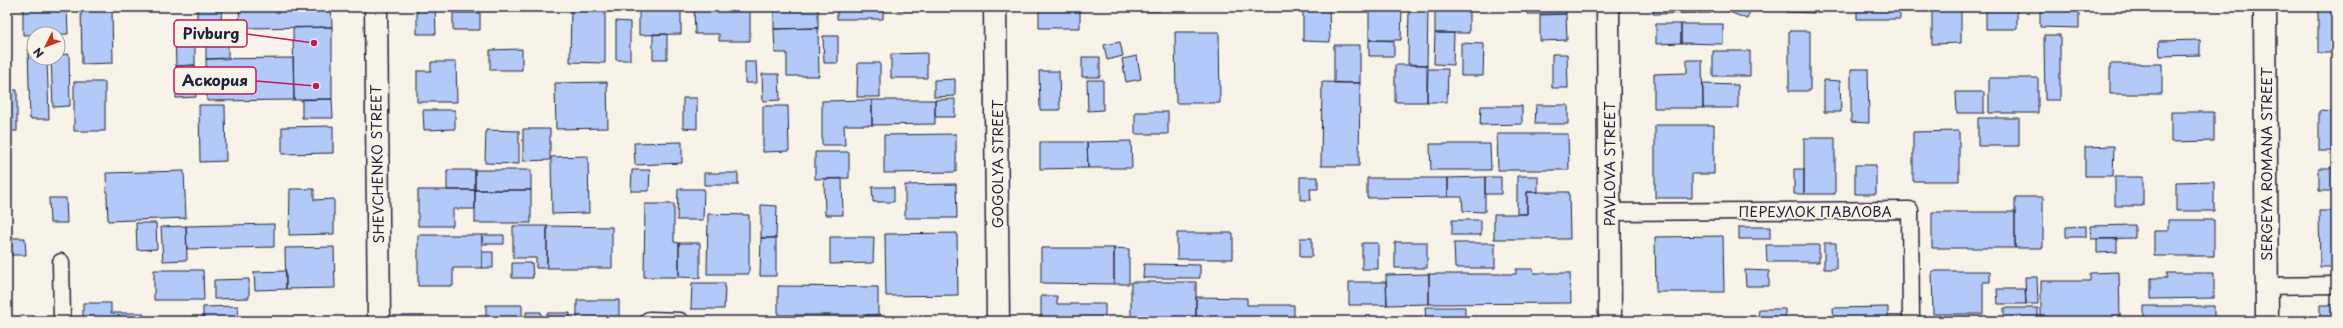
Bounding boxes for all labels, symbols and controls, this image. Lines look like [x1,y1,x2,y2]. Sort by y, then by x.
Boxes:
callout: Pivburg [174,20,247,47]
text: Pivburg [183,21,239,44]
north arrow [26,26,66,66]
text: N [29,44,47,62]
callout: Аскория [174,67,256,94]
street label: SERGEYA ROMANA STREET [2256,67,2277,261]
text: Аскория [182,68,248,91]
street label: SHEVCHENKO STREET [365,84,389,243]
street label: GOGOLYA STREET [987,99,1008,228]
street label: PAVLOVA STREET [1599,101,1620,227]
street label: ПЕРЕУЛОК ПАВЛОВА [1738,201,1892,222]

